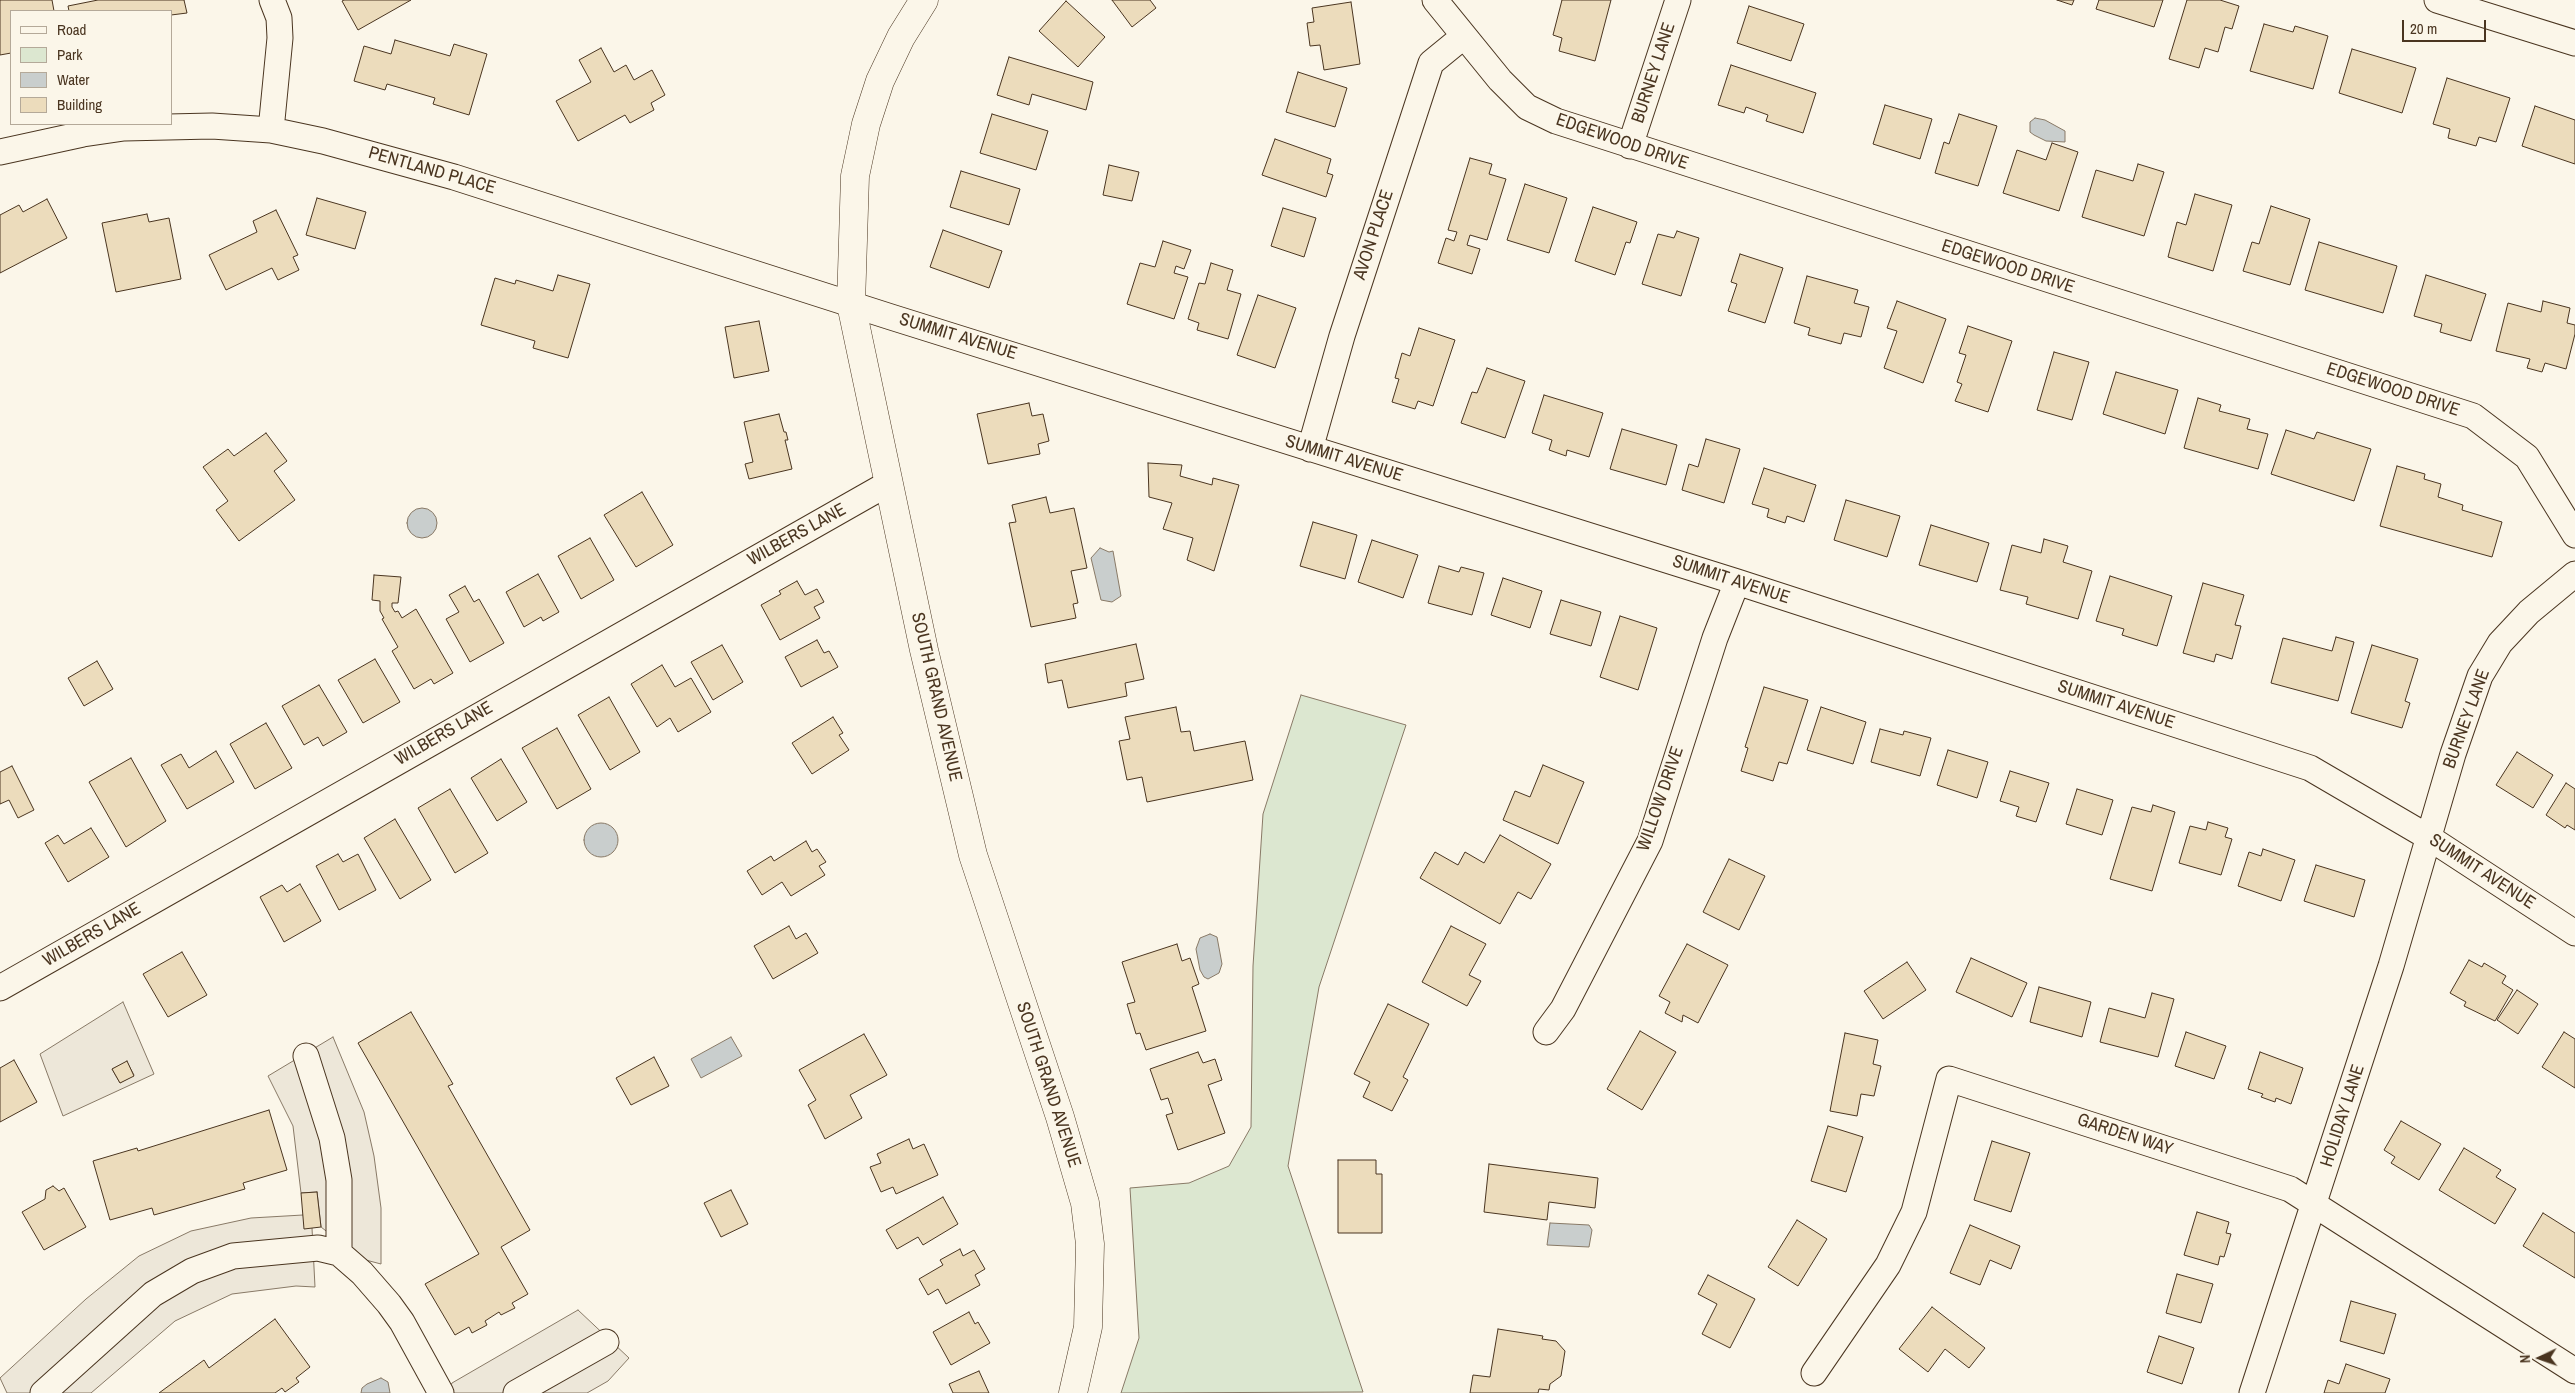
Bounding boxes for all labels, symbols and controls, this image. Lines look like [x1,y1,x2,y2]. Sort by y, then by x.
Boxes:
legend [10,10,172,125]
scale bar [2405,10,2489,42]
text: 20 m [2410,18,2437,39]
text: Road [57,19,86,40]
street label: BURNEY LANE [1628,20,1680,126]
text: Park [57,44,82,65]
text: Water [57,69,89,90]
text: Building [57,94,102,115]
street label: EDGEWOOD DRIVE [1553,109,1691,175]
street label: PENTLAND PLACE [366,143,498,199]
street label: AVON PLACE [1349,187,1399,283]
street label: EDGEWOOD DRIVE [1939,235,2077,299]
street label: SUMMIT AVENUE [897,309,1019,365]
street label: EDGEWOOD DRIVE [2324,358,2462,422]
street label: SUMMIT AVENUE [1283,431,1405,487]
street label: WILBERS LANE [744,499,850,571]
street label: SUMMIT AVENUE [1670,551,1792,609]
street label: SOUTH GRAND AVENUE [906,610,966,784]
street label: BURNEY LANE [2439,666,2495,772]
street label: SUMMIT AVENUE [2055,676,2177,734]
street label: WILBERS LANE [391,697,497,771]
street label: WILLOW DRIVE [1633,744,1689,854]
street label: SUMMIT AVENUE [2425,830,2539,914]
street label: WILBERS LANE [39,898,145,972]
street label: SOUTH GRAND AVENUE [1011,999,1085,1171]
street label: HOLIDAY LANE [2316,1062,2370,1170]
street label: GARDEN WAY [2074,1109,2176,1161]
north arrow [2515,1333,2565,1383]
text: N [2516,1354,2534,1363]

